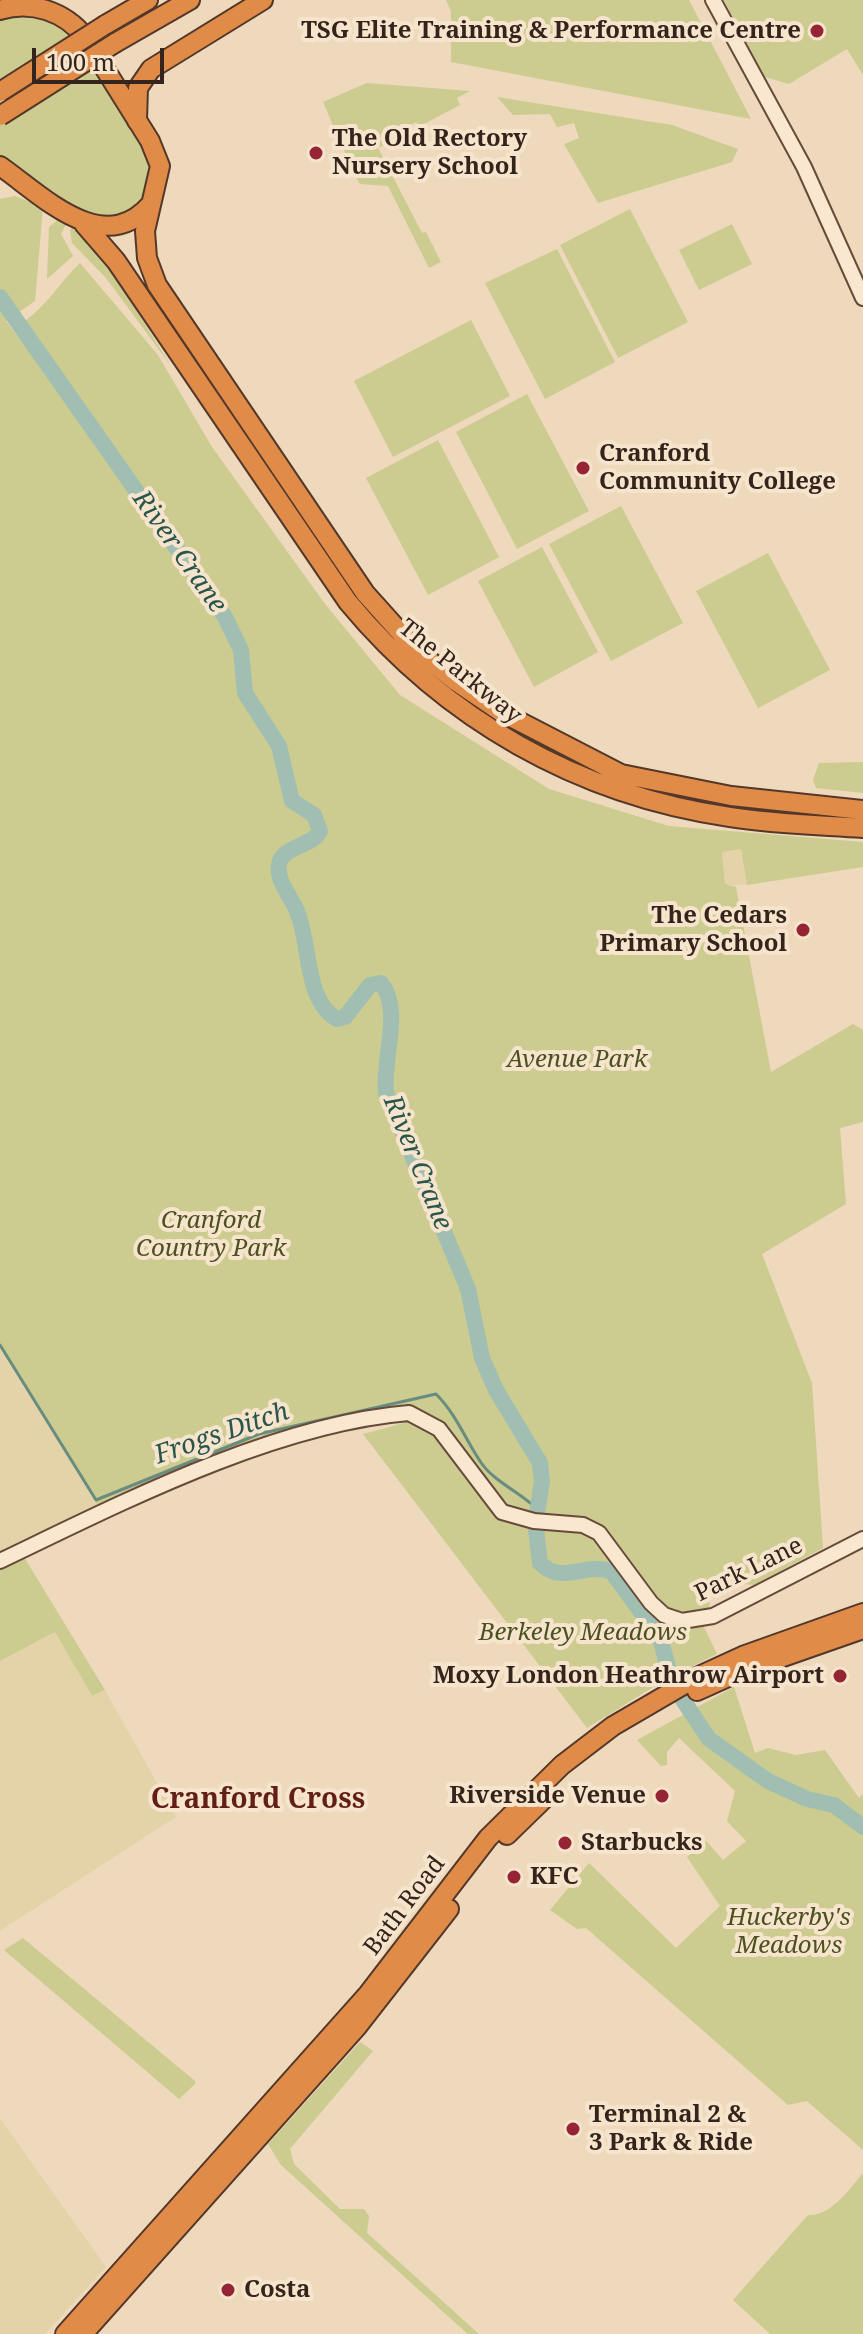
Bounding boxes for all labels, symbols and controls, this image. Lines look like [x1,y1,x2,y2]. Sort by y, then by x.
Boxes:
place label: TSG Elite Training & Performance Centre [301,17,801,45]
marker: TSG Elite Training & Performance Centre [808,22,826,40]
scale bar [36,32,168,82]
text: 100 m [46,45,115,78]
place label: The Old Rectory Nursery School [332,125,527,181]
marker: The Old Rectory Nursery School [307,144,325,162]
place label: Cranford Community College [599,440,836,496]
marker: Cranford Community College [574,459,592,477]
water label: River Crane [125,485,233,619]
street label: The Parkway [393,614,527,730]
place label: The Cedars Primary School [599,902,787,958]
marker: The Cedars Primary School [794,921,812,939]
park label: Avenue Park [507,1046,647,1074]
water label: River Crane [376,1091,458,1235]
park label: Cranford Country Park [136,1207,286,1263]
water label: Frogs Ditch [151,1397,293,1471]
street label: Park Lane [690,1532,808,1608]
park label: Berkeley Meadows [479,1619,687,1647]
place label: Moxy London Heathrow Airport [433,1662,824,1690]
marker: Moxy London Heathrow Airport [831,1667,849,1685]
place label: Riverside Venue [449,1782,646,1810]
district label: Cranford Cross [151,1783,365,1817]
marker: Riverside Venue [653,1787,671,1805]
place label: Starbucks [581,1829,703,1857]
marker: Starbucks [556,1834,574,1852]
street label: Bath Road [358,1851,452,1961]
place label: KFC [530,1863,579,1891]
marker: KFC [505,1868,523,1886]
park label: Huckerby's Meadows [727,1904,851,1960]
place label: Terminal 2 & 3 Park & Ride [589,2101,753,2157]
marker: Terminal 2 & 3 Park & Ride [564,2120,582,2138]
place label: Costa [244,2276,310,2304]
marker: Costa [219,2281,237,2299]

